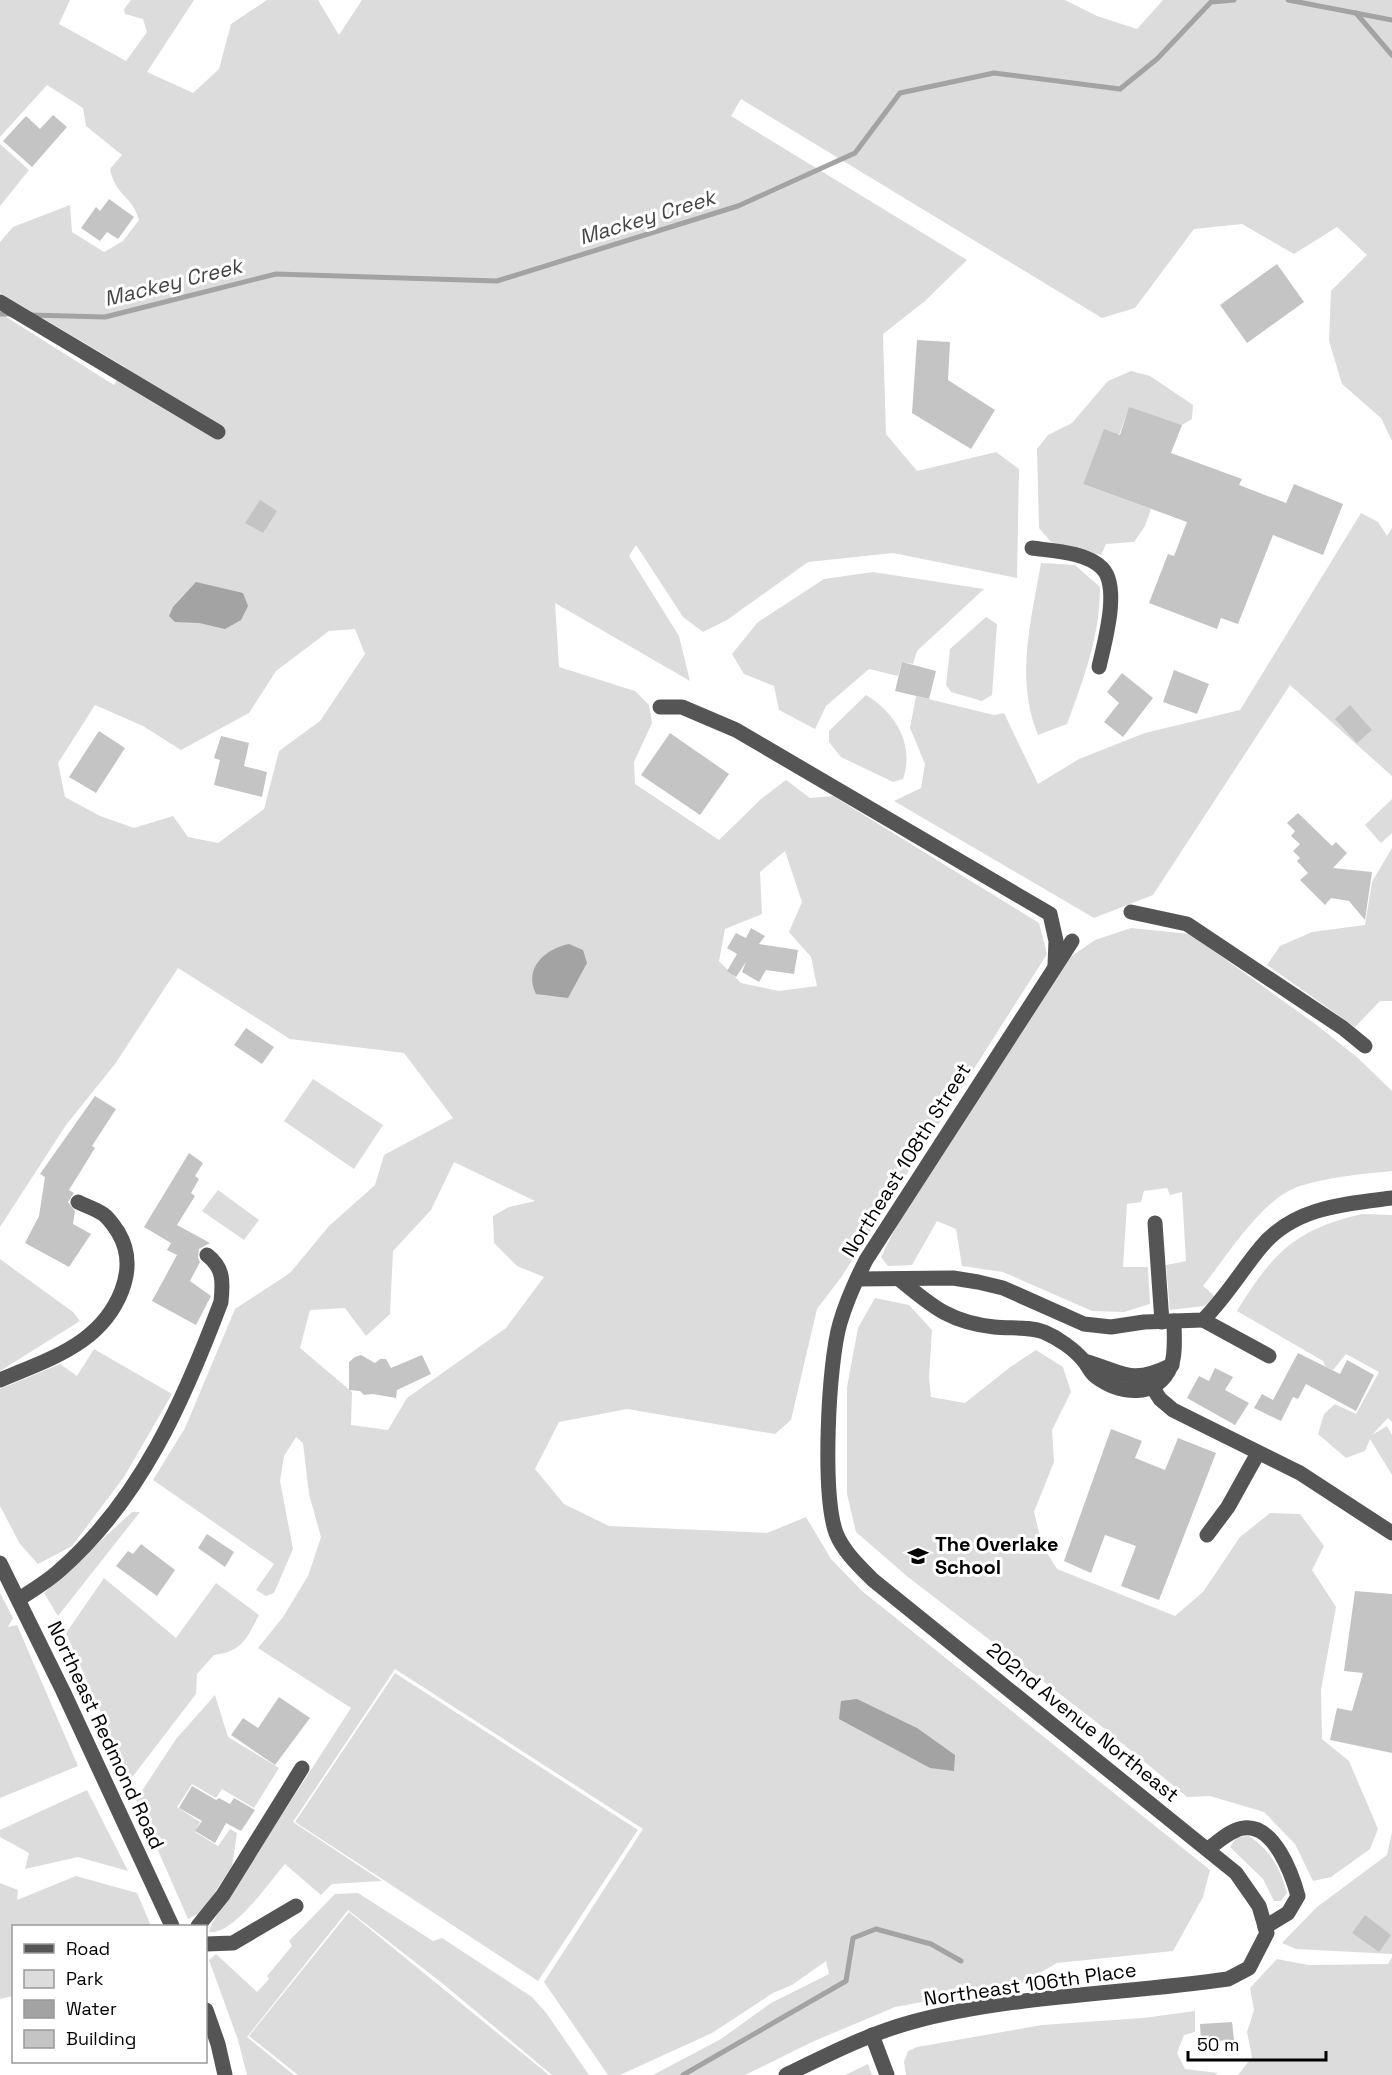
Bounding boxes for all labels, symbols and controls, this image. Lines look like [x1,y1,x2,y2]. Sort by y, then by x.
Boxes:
water label: Mackey Creek [576,183,721,251]
water label: Mackey Creek [101,251,247,312]
street label: Northeast 108th Street [836,1058,976,1262]
place label: The Overlake School [935,1531,1058,1580]
school or university icon: The Overlake School [906,1544,930,1568]
street label: Northeast Redmond Road [42,1617,170,1853]
street label: 202nd Avenue Northeast [982,1636,1184,1808]
legend [12,1925,207,2063]
text: Road [66,1937,110,1960]
street label: Northeast 106th Place [922,1956,1138,2012]
text: Park [66,1967,104,1990]
text: Water [66,1997,117,2020]
scale bar [1188,2024,1326,2062]
text: Building [66,2027,136,2050]
text: 50 m [1197,2033,1239,2056]

